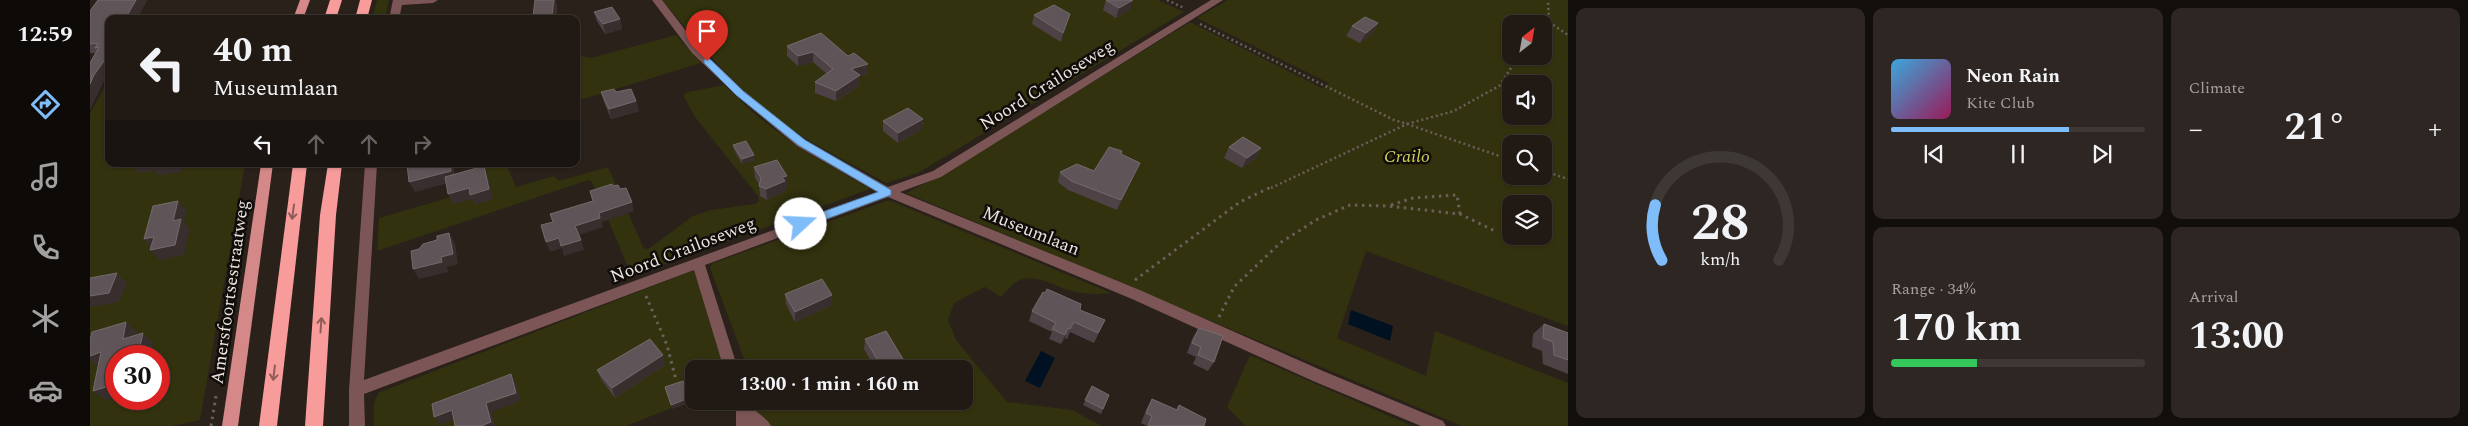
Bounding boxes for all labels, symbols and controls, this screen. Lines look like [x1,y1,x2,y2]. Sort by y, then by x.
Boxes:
pin [686,10,728,61]
north arrow [1502,15,1552,65]
map controls [1502,15,1552,245]
icon: arrive [693,17,721,45]
text: 12:59 [17,18,73,51]
text: 40 m [213,24,293,77]
street label: Noord Crailoseweg [975,33,1119,137]
icon: left [130,35,195,100]
text: Neon Rain [1966,62,2060,91]
text: Museumlaan [213,72,339,105]
button: sound [1502,75,1552,125]
text: Climate [2189,76,2245,100]
icon: directions [28,87,63,122]
text: Kite Club [1966,91,2034,115]
text: 21° [2285,99,2346,157]
text: − [2189,108,2203,151]
text: + [2428,108,2442,151]
icon: left [249,130,277,158]
icon: ahead [302,130,330,158]
icon: ahead [355,130,383,158]
icon: right [408,130,436,158]
button: search [1502,135,1552,185]
icon: previous [1920,140,1948,168]
icon: pause [2004,140,2032,168]
icon: next [2088,140,2116,168]
park label: Crailo [1384,143,1430,170]
icon: music [28,159,63,194]
text: 28 [1691,184,1750,263]
button: layers [1502,195,1552,245]
position arrow [774,197,826,249]
street label: Amersfoortsestraatweg [204,198,256,386]
street label: Museumlaan [978,199,1084,263]
one-way arrow [288,204,298,220]
street label: Noord Crailoseweg [606,210,760,290]
icon: phone [28,230,63,265]
text: km/h [1701,246,1741,273]
text: Range · 34% [1891,277,1975,301]
text: Arrival [2189,285,2239,309]
text: 170 km [1891,300,2022,358]
icon: climate [28,301,63,336]
text: 13:00 [2189,308,2284,366]
one-way arrow [316,317,325,333]
speed limit sign: 30 [105,345,170,410]
one-way arrow [269,365,279,381]
text: 13:00 · 1 min · 160 m [739,370,919,399]
icon: car [28,373,63,408]

